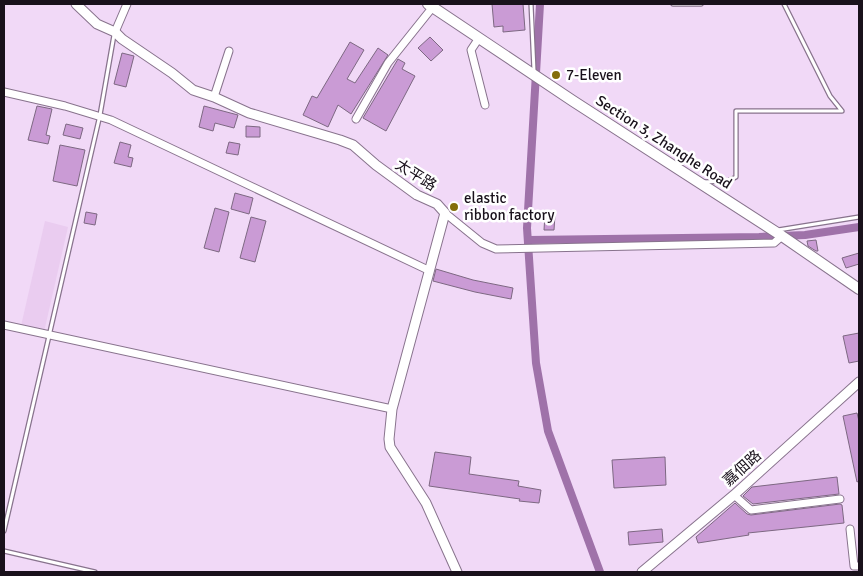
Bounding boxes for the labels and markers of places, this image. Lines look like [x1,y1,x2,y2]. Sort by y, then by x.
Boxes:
place label: 7-Eleven [566,66,622,84]
marker: 7-Eleven [550,69,562,81]
place label: elastic ribbon factory [464,189,554,224]
marker: elastic ribbon factory [448,201,460,213]

